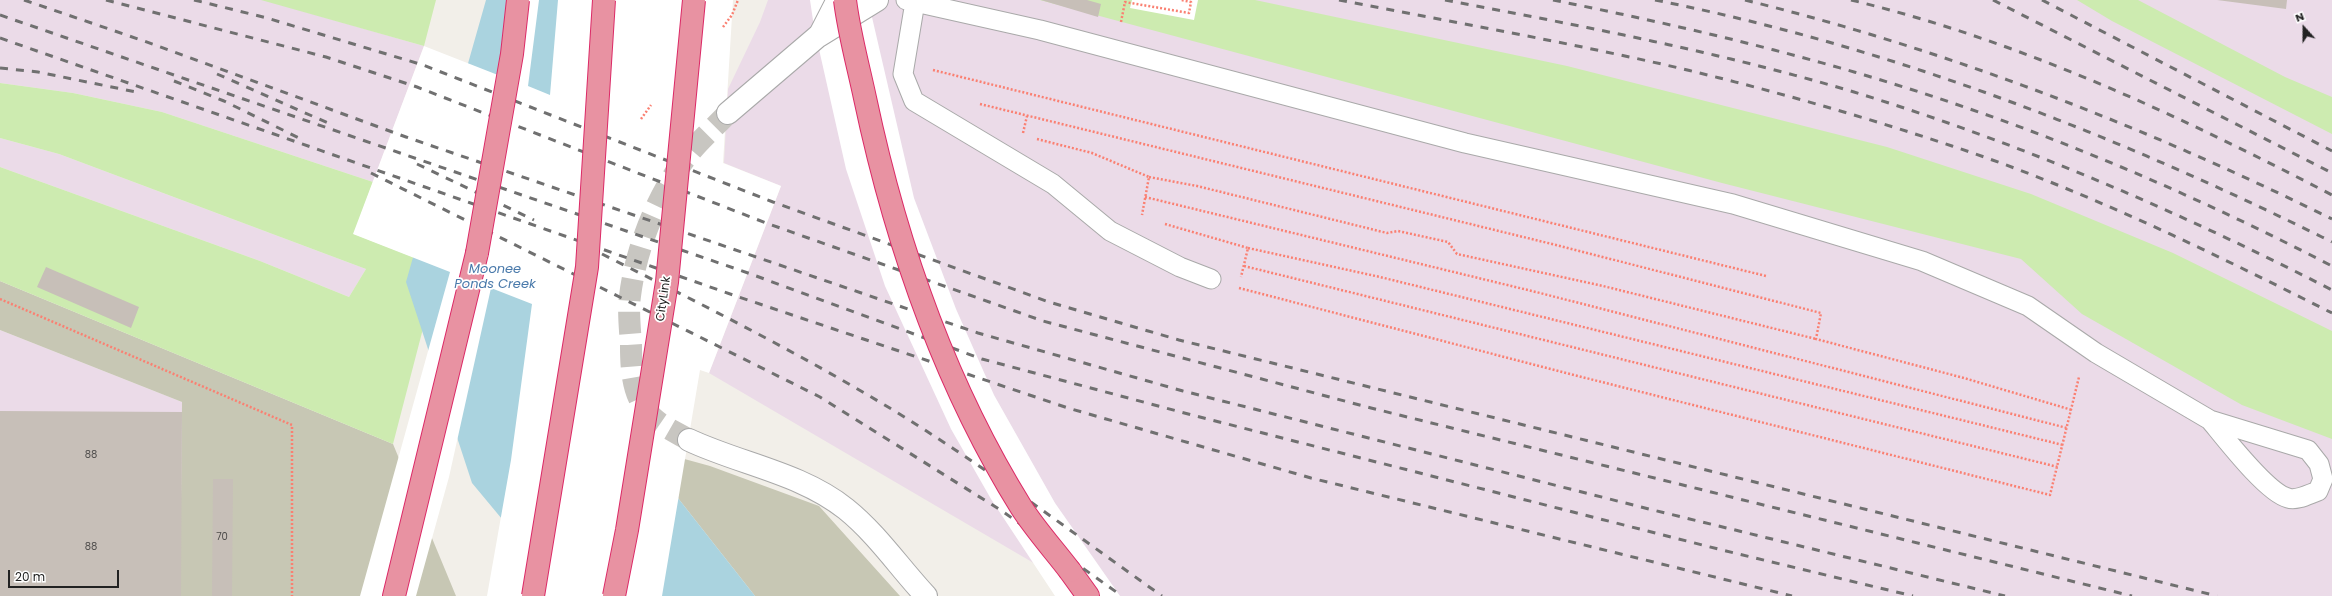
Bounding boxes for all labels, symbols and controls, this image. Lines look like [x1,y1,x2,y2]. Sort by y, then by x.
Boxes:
north arrow [2284,8,2324,48]
text: N [2293,8,2306,26]
water label: Moonee Ponds Creek [454,262,536,293]
street label: CityLink [654,276,674,322]
house number: 88 [85,449,97,461]
house number: 70 [216,531,228,543]
house number: 88 [85,541,97,553]
scale bar [10,562,121,588]
text: 20 m [15,568,45,585]

